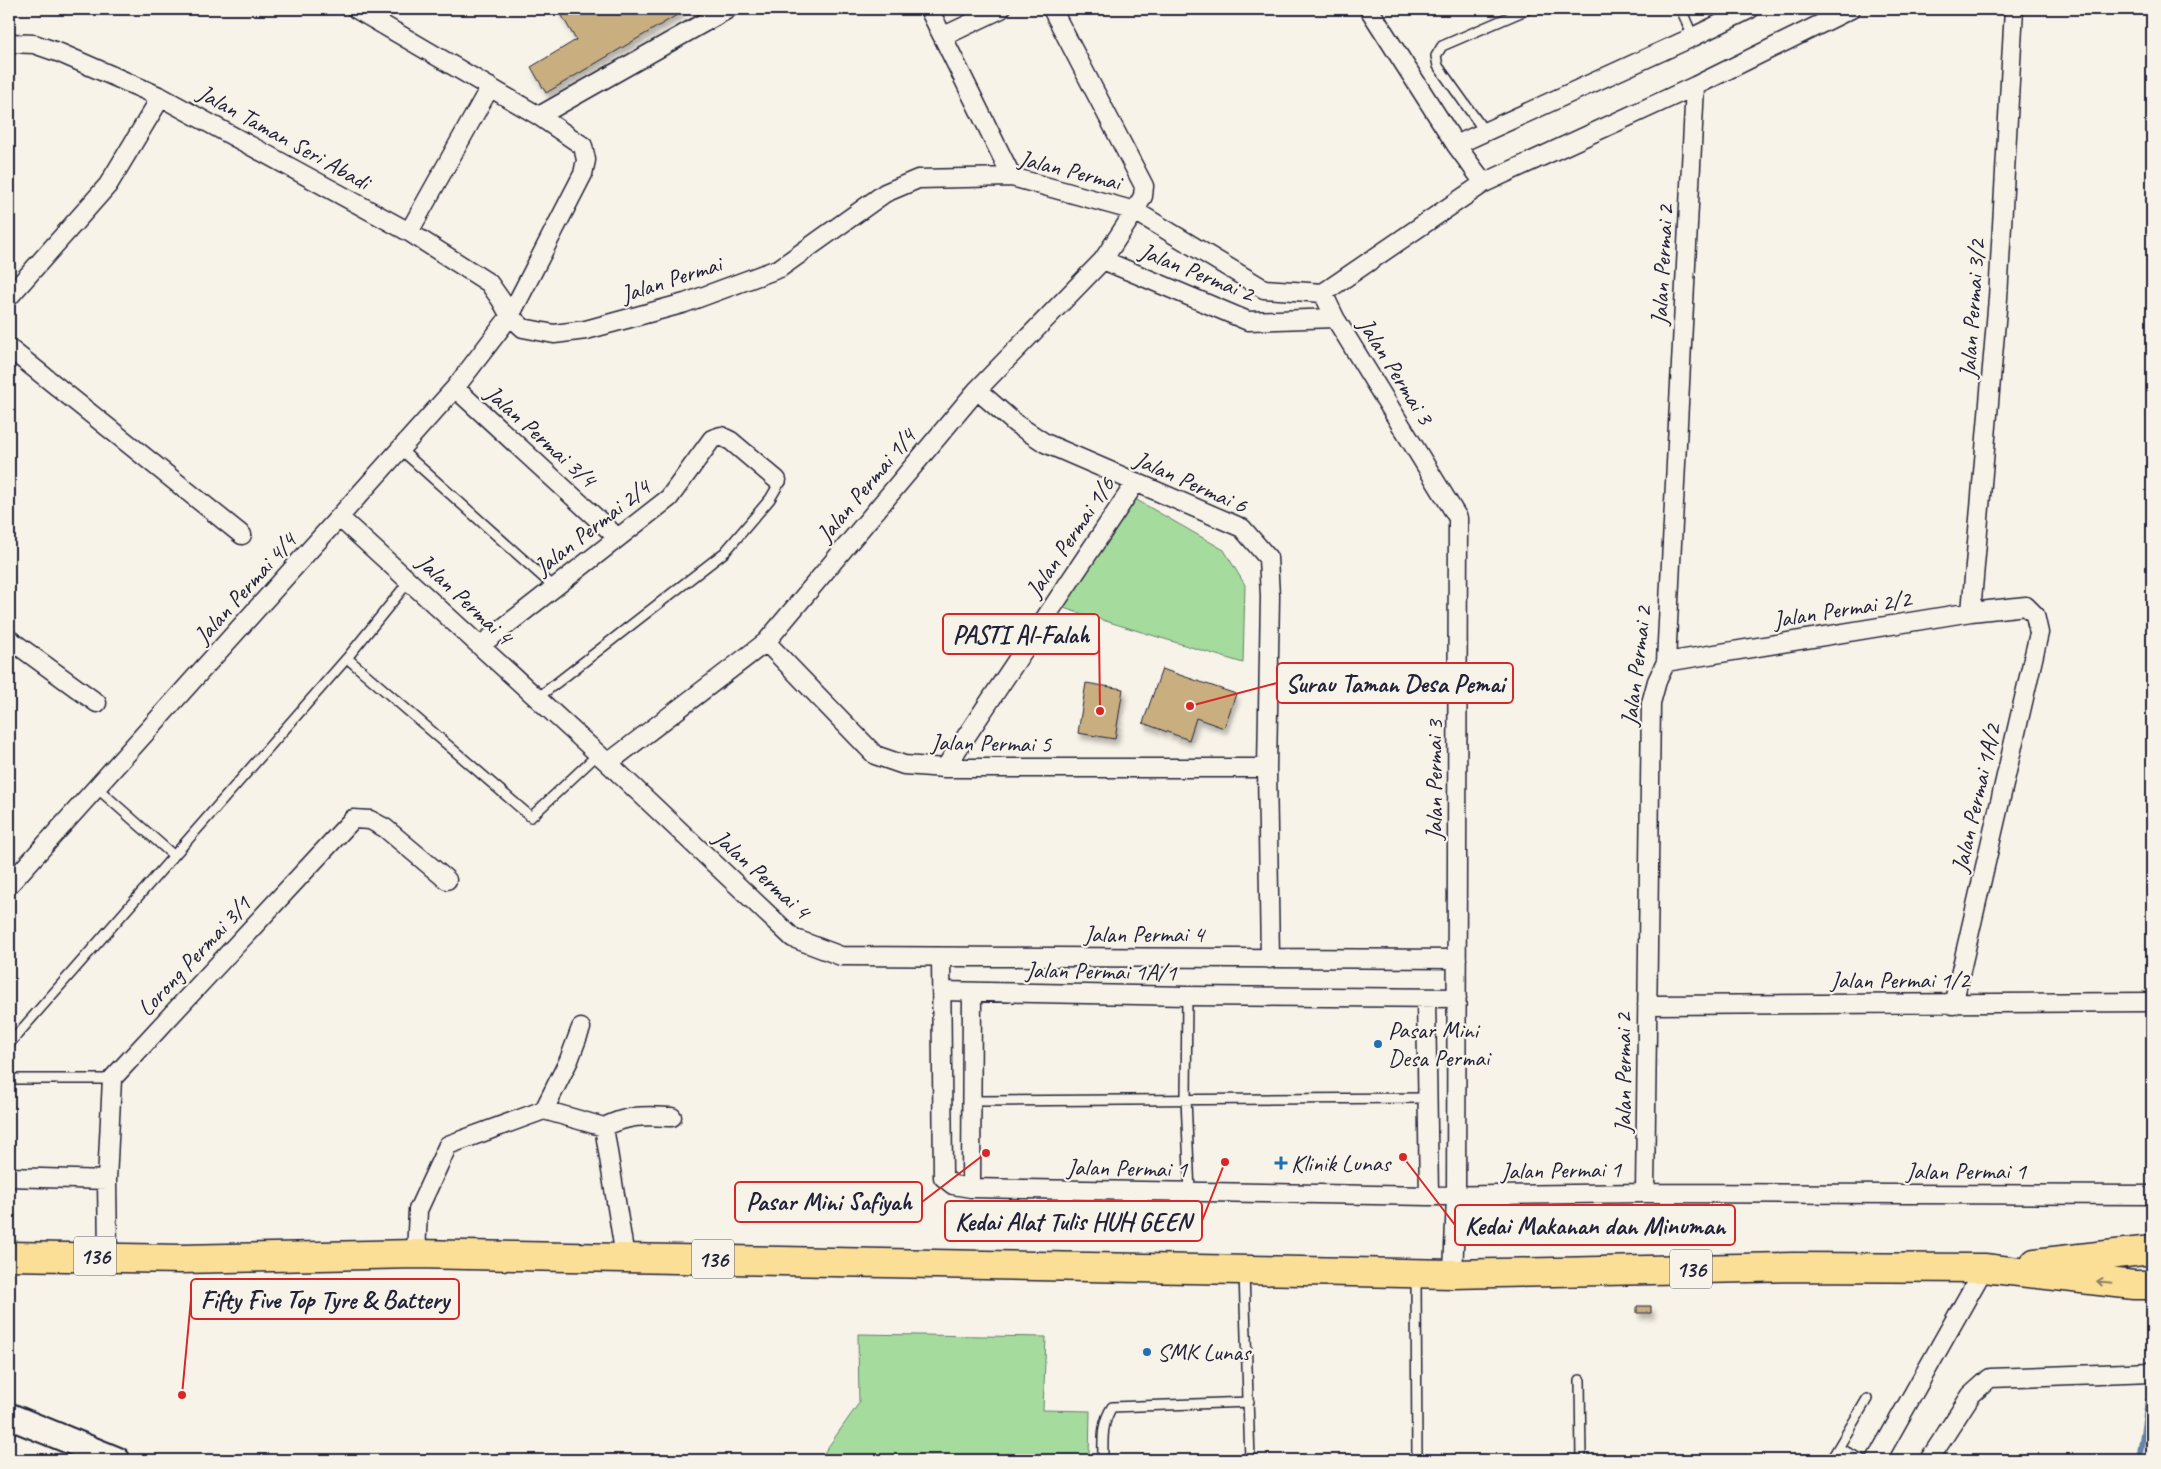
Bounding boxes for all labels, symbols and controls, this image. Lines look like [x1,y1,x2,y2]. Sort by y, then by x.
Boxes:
street label: Jalan Taman Seri Abadi [192,77,377,198]
street label: Jalan Permai [1015,143,1126,198]
street label: Jalan Permai 2 [1644,202,1680,327]
street label: Jalan Permai 2 [1135,235,1260,309]
street label: Jalan Permai 3/2 [1952,236,1992,380]
street label: Jalan Permai [616,248,727,310]
street label: Jalan Permai 3 [1351,311,1442,432]
street label: Jalan Permai 3/4 [479,378,604,495]
street label: Jalan Permai 1/4 [809,420,924,549]
street label: Jalan Permai 6 [1129,443,1253,521]
street label: Jalan Permai 1/6 [1018,470,1122,604]
street label: Jalan Permai 2/4 [527,471,658,582]
street label: Jalan Permai 4/4 [187,525,304,650]
street label: Jalan Permai 4 [410,546,521,652]
street label: Jalan Permai 2/2 [1770,583,1915,635]
street label: Jalan Permai 2 [1614,602,1658,728]
callout: PASTI Al-Falah [943,614,1099,654]
text: PASTI Al-Falah [953,619,1091,651]
callout: Surau Taman Desa Pemai [1277,663,1513,703]
text: Surau Taman Desa Pemai [1285,668,1508,700]
street label: Jalan Permai 3 [1419,718,1449,841]
street label: Jalan Permai 1A/2 [1944,719,2008,876]
street label: Jalan Permai 5 [930,727,1053,759]
street label: Jalan Permai 4 [707,822,818,927]
street label: Lorong Permai 3/1 [131,889,258,1022]
street label: Jalan Permai 4 [1083,919,1206,949]
street label: Jalan Permai 1A/1 [1024,955,1178,987]
street label: Jalan Permai 1/2 [1830,965,1972,995]
street label: Jalan Permai 2 [1608,1011,1638,1134]
place label: Pasar Mini Desa Permai [1388,1015,1492,1073]
marker: Pasar Mini Desa Permai [1372,1038,1384,1050]
place label: Klinik Lunas [1291,1148,1392,1178]
street label: Jalan Permai 1 [1066,1152,1189,1184]
street label: Jalan Permai 1 [1500,1154,1623,1186]
street label: Jalan Permai 1 [1905,1156,2027,1186]
marker: Klinik Lunas [1275,1157,1287,1169]
callout: Pasar Mini Safiyah [735,1182,922,1222]
text: Pasar Mini Safiyah [746,1186,913,1218]
callout: Kedai Alat Tulis HUH GEEN [945,1201,1202,1241]
callout: Kedai Makanan dan Minuman [1455,1205,1735,1245]
text: Kedai Alat Tulis HUH GEEN [955,1206,1195,1238]
text: Kedai Makanan dan Minuman [1465,1210,1727,1242]
road number: 136 [74,1236,116,1276]
road number: 136 [692,1240,734,1278]
road number: 136 [1670,1250,1712,1288]
one-way arrow [2096,1277,2112,1287]
callout: Fifty Five Top Tyre & Battery [191,1279,459,1319]
text: Fifty Five Top Tyre & Battery [201,1284,452,1316]
place label: SMK Lunas [1157,1337,1252,1367]
marker: SMK Lunas [1141,1346,1153,1358]

